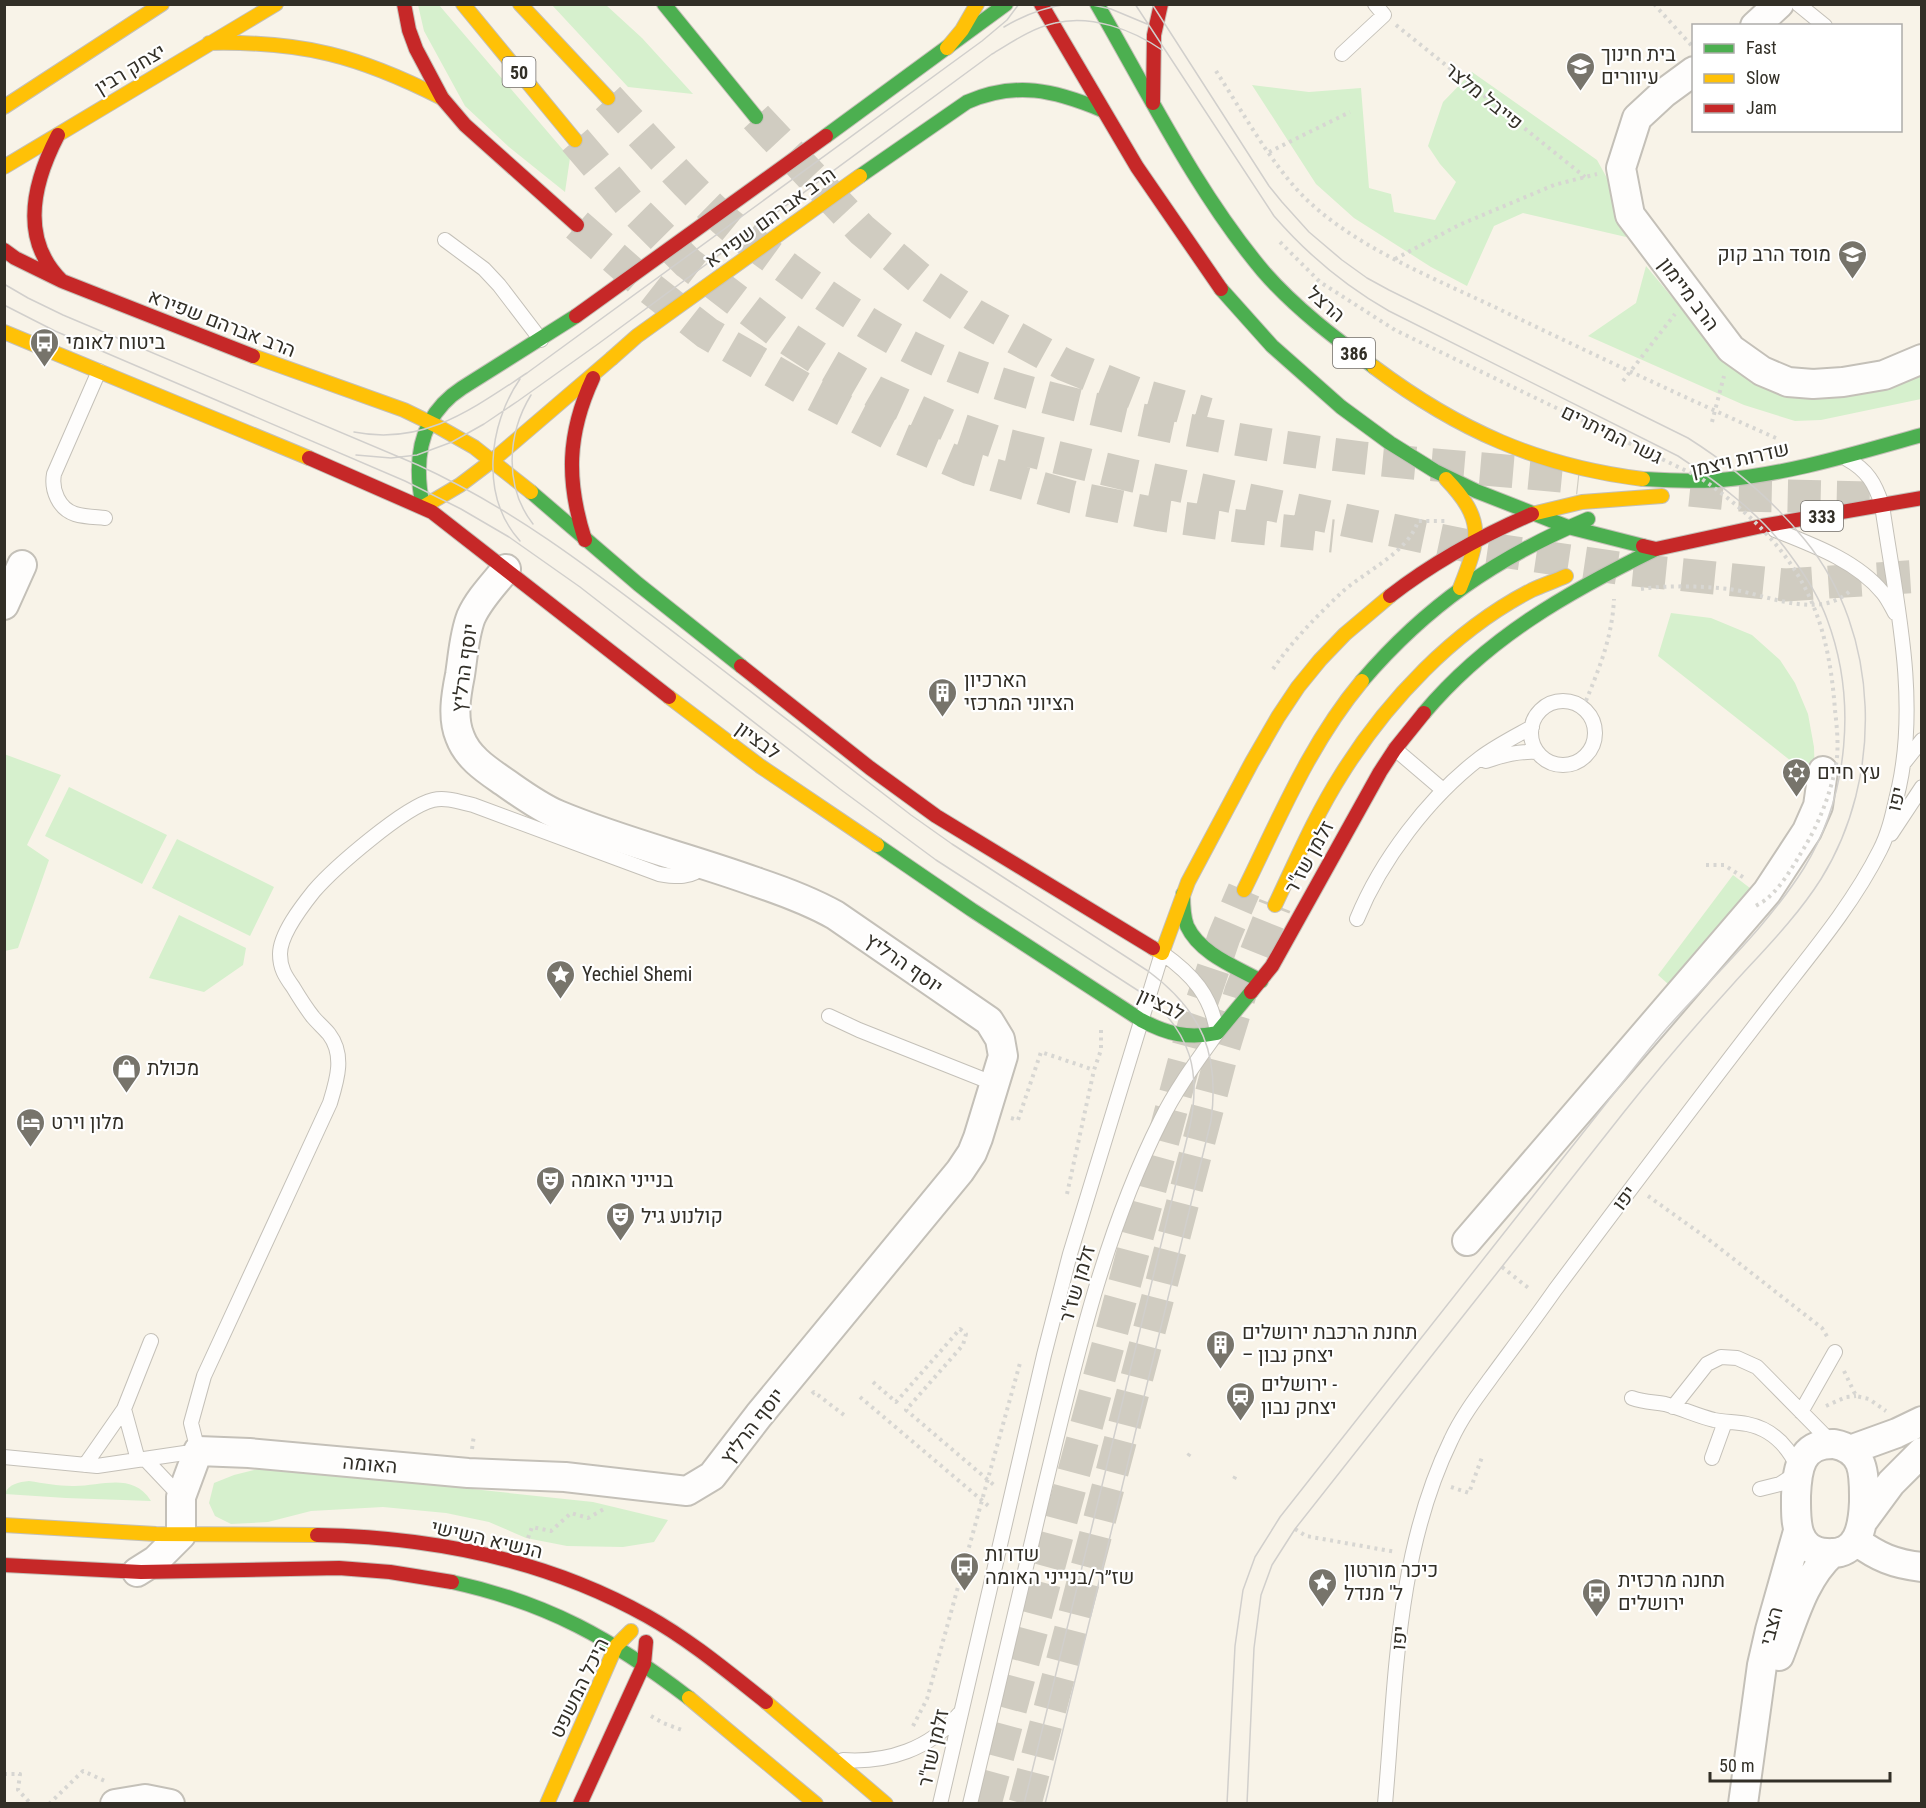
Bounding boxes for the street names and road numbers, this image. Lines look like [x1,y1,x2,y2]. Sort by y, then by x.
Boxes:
street label: יצחק רבין [90,39,170,99]
road number: 50 [502,57,536,87]
street label: פייבל מלצר [1440,57,1528,135]
street label: הרב אברהם שפירא [700,161,840,273]
street label: הרב מיימון [1654,253,1724,335]
street label: הרצל [1302,281,1350,327]
street label: הרב אברהם שפירא [145,284,299,362]
road number: 386 [1333,338,1375,368]
street label: גשר המיתרים [1558,399,1666,469]
street label: שדרות ויצמן [1688,436,1792,482]
road number: 333 [1801,501,1843,531]
street label: יוסף הרליץ [446,622,482,714]
street label: לבציון [731,716,785,764]
street label: יפו [1882,784,1910,814]
street label: זלמן שז"ר [1279,816,1339,898]
street label: יוסף הרליץ [860,927,948,999]
street label: לבציון [1134,983,1188,1025]
street label: יפו [1607,1181,1641,1215]
street label: זלמן שז"ר [1054,1242,1100,1326]
street label: יוסף הרליץ [715,1383,789,1469]
street label: האומה [342,1450,398,1478]
street label: הנשיא השישי [429,1514,545,1564]
street label: הצבי [1754,1604,1788,1648]
street label: יפו [1386,1625,1412,1651]
street label: היכל המשפט [544,1634,614,1742]
street label: זלמן שז"ר [912,1707,954,1789]

